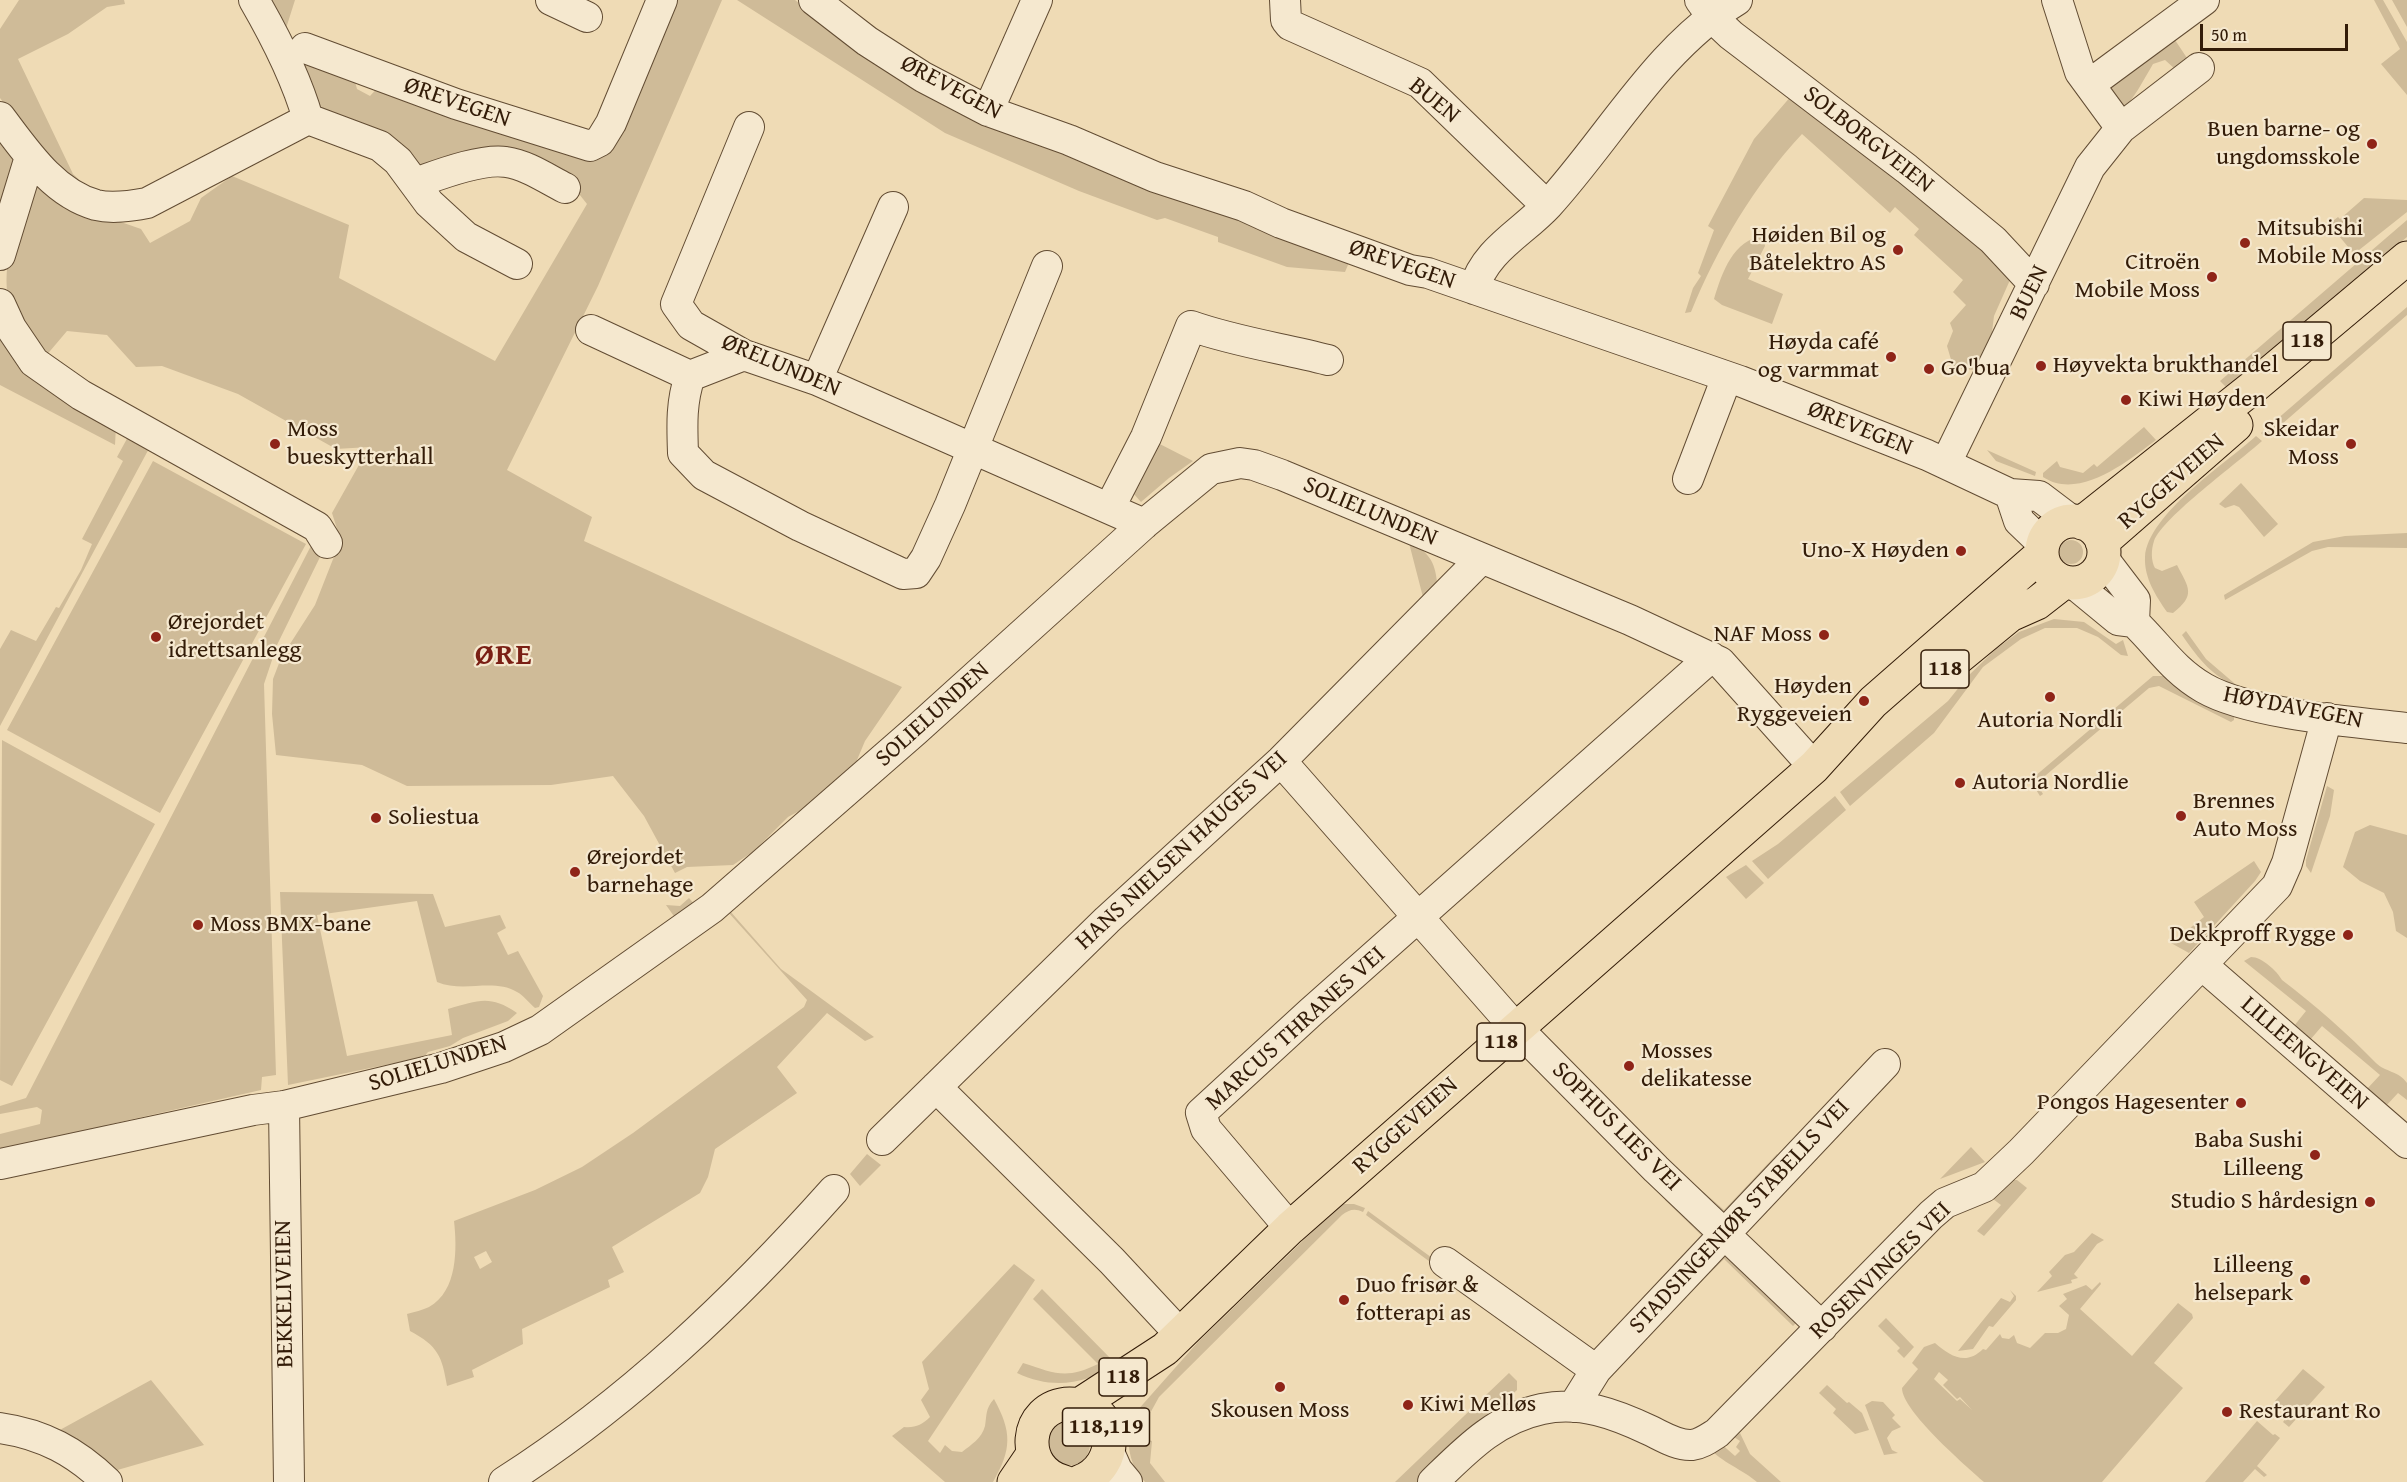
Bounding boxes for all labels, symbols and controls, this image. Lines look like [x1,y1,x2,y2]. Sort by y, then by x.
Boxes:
scale bar [2203,12,2352,50]
text: 50 m [2211,21,2247,48]
street label: ØREVEGEN [896,49,1006,127]
street label: ØREVEGEN [400,71,514,135]
street label: BUEN [1403,72,1465,130]
street label: SOLBORGVEIEN [1797,80,1939,200]
place label: Buen barne- og ungdomsskole [2207,116,2360,172]
marker: Buen barne- og ungdomsskole [2365,137,2379,151]
place label: Mitsubishi Mobile Moss [2257,215,2382,271]
place label: Høiden Bil og Båtelektro AS [1749,222,1886,278]
street label: ØREVEGEN [1345,233,1459,297]
marker: Mitsubishi Mobile Moss [2238,236,2252,250]
marker: Høiden Bil og Båtelektro AS [1891,243,1905,257]
place label: Citroën Mobile Moss [2075,249,2200,305]
street label: BUEN [2005,261,2055,325]
marker: Citroën Mobile Moss [2205,270,2219,284]
road number: 118 [2283,322,2331,360]
street label: ØRELUNDEN [717,328,845,404]
place label: Høyda café og varmmat [1758,329,1879,385]
marker: Høyda café og varmmat [1884,350,1898,364]
place label: Høyvekta brukthandel [2053,352,2278,380]
place label: Go'bua [1941,355,2010,383]
marker: Høyvekta brukthandel [2034,359,2048,373]
marker: Go'bua [1922,362,1936,376]
place label: Kiwi Høyden [2138,386,2266,414]
marker: Kiwi Høyden [2119,393,2133,407]
street label: ØREVEGEN [1803,395,1917,463]
place label: Moss bueskytterhall [287,416,434,472]
place label: Skeidar Moss [2264,416,2339,472]
street label: RYGGEVEIEN [2113,428,2231,536]
marker: Moss bueskytterhall [268,437,282,451]
marker: Skeidar Moss [2344,437,2358,451]
street label: SOLIELUNDEN [1299,471,1441,553]
place label: Uno-X Høyden [1801,537,1949,565]
marker: Uno-X Høyden [1954,544,1968,558]
place label: Ørejordet idrettsanlegg [168,609,302,665]
place label: NAF Moss [1714,621,1812,649]
marker: NAF Moss [1817,628,1831,642]
marker: Ørejordet idrettsanlegg [149,630,163,644]
district label: ØRE [475,638,533,674]
road number: 118 [1921,650,1969,688]
street label: SOLIELUNDEN [870,656,996,774]
place label: Høyden Ryggeveien [1737,673,1852,729]
street label: HØYDAVEGEN [2221,680,2365,736]
marker: Autoria Nordli [2043,690,2057,704]
marker: Høyden Ryggeveien [1857,694,1871,708]
place label: Autoria Nordli [1977,707,2123,735]
street label: HANS NIELSEN HAUGES VEI [1070,745,1294,957]
place label: Autoria Nordlie [1972,769,2129,797]
marker: Autoria Nordlie [1953,776,1967,790]
place label: Brennes Auto Moss [2193,788,2298,844]
place label: Soliestua [388,804,479,832]
marker: Brennes Auto Moss [2174,809,2188,823]
marker: Soliestua [369,811,383,825]
place label: Ørejordet barnehage [587,844,693,900]
marker: Ørejordet barnehage [568,865,582,879]
place label: Moss BMX-bane [210,911,371,939]
marker: Moss BMX-bane [191,918,205,932]
place label: Dekkproff Rygge [2169,921,2336,949]
marker: Dekkproff Rygge [2341,928,2355,942]
street label: MARCUS THRANES VEI [1200,941,1392,1117]
street label: LILLEENGVEIEN [2234,991,2374,1117]
road number: 118 [1477,1023,1525,1061]
street label: SOLIELUNDEN [365,1029,511,1099]
place label: Mosses delikatesse [1641,1038,1752,1094]
street label: SOPHUS LIES VEI [1545,1056,1687,1198]
marker: Mosses delikatesse [1622,1059,1636,1073]
street label: RYGGEVEIEN [1347,1071,1465,1181]
place label: Pongos Hagesenter [2037,1089,2229,1117]
street label: STADSINGENIØR STABELLS VEI [1624,1094,1856,1340]
marker: Pongos Hagesenter [2234,1096,2248,1110]
place label: Baba Sushi Lilleeng [2195,1127,2303,1183]
marker: Baba Sushi Lilleeng [2308,1148,2322,1162]
place label: Studio S hårdesign [2171,1188,2358,1216]
marker: Studio S hårdesign [2363,1195,2377,1209]
street label: ROSENVINGES VEI [1804,1196,1958,1346]
street label: BEKKELIVEIEN [269,1220,301,1368]
place label: Lilleeng helsepark [2194,1252,2293,1308]
place label: Duo frisør & fotterapi as [1356,1272,1479,1328]
marker: Lilleeng helsepark [2298,1273,2312,1287]
marker: Duo frisør & fotterapi as [1337,1293,1351,1307]
road number: 118 [1099,1358,1147,1396]
marker: Skousen Moss [1273,1380,1287,1394]
place label: Kiwi Melløs [1420,1391,1536,1419]
place label: Skousen Moss [1210,1397,1350,1425]
marker: Kiwi Melløs [1401,1398,1415,1412]
place label: Restaurant Ro [2239,1398,2381,1426]
marker: Restaurant Ro [2220,1405,2234,1419]
road number: 118,119 [1062,1408,1150,1446]

